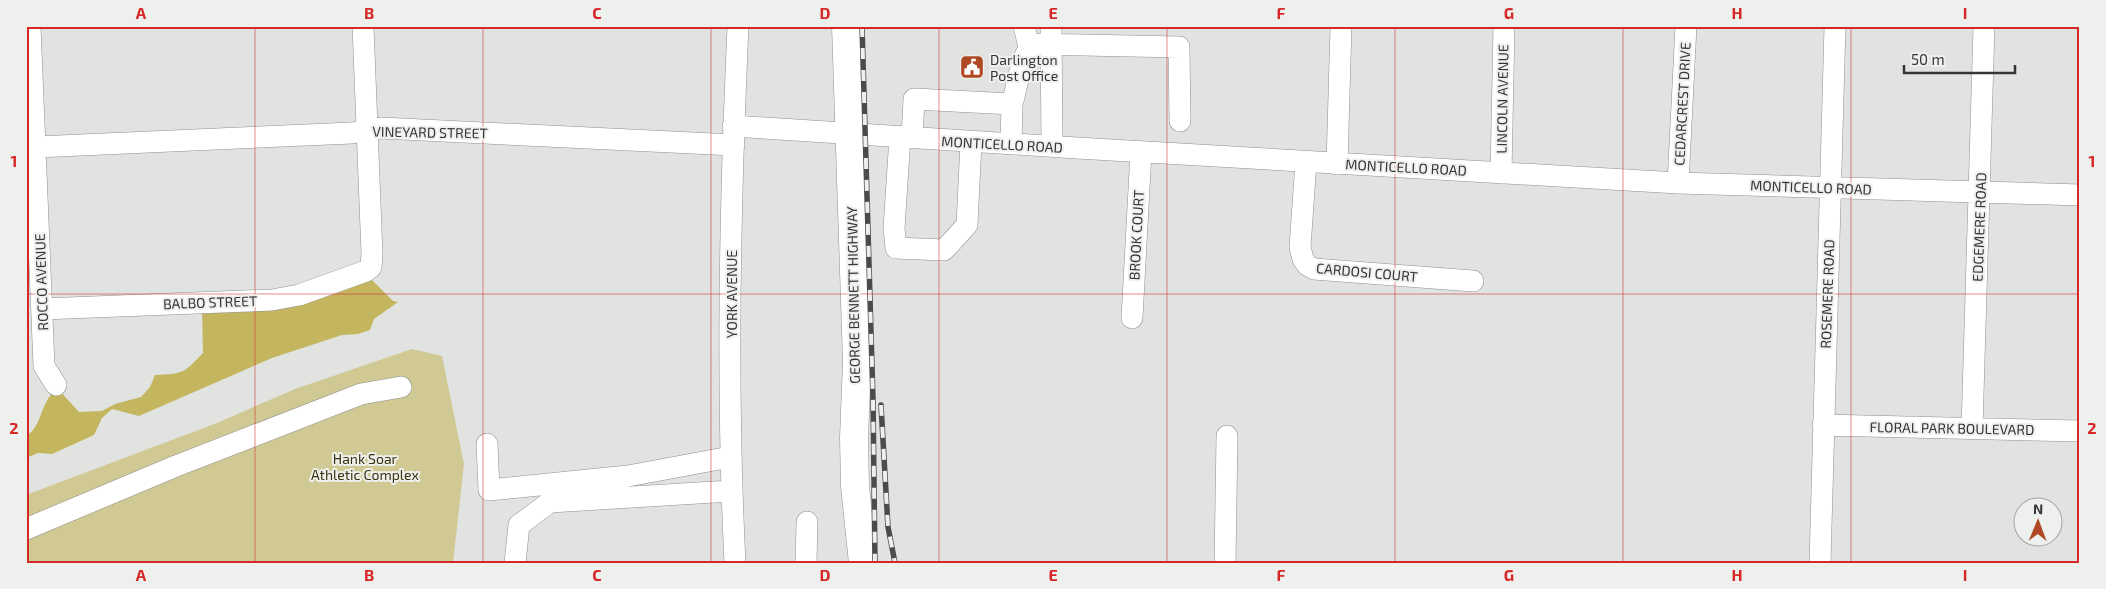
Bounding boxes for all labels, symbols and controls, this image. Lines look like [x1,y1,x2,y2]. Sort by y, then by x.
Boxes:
text: A [136,3,147,22]
text: B [364,3,374,22]
text: C [592,3,602,22]
text: D [820,3,831,22]
text: E [1048,3,1058,22]
text: F [1277,3,1286,22]
text: G [1504,3,1514,22]
text: H [1731,3,1743,22]
text: I [1963,3,1967,22]
street label: CEDARCREST DRIVE [1670,42,1694,166]
scale bar [1904,42,2015,74]
street label: LINCOLN AVENUE [1493,44,1511,154]
text: 50 m [1911,50,1945,68]
place label: Darlington Post Office [990,51,1058,84]
public building icon: Darlington Post Office [959,54,985,80]
street label: VINEYARD STREET [372,122,488,142]
street label: MONTICELLO ROAD [941,132,1063,156]
text: 1 [11,151,17,170]
text: 1 [2089,151,2095,170]
street label: MONTICELLO ROAD [1345,155,1467,179]
street label: EDGEMERE ROAD [1969,172,1989,282]
street label: MONTICELLO ROAD [1750,176,1872,198]
street label: BROOK COURT [1125,189,1147,281]
street label: GEORGE BENNETT HIGHWAY [843,206,863,384]
street label: ROCCO AVENUE [31,233,51,331]
street label: ROSEMERE ROAD [1817,239,1837,349]
street label: YORK AVENUE [723,250,740,338]
street label: CARDOSI COURT [1316,259,1418,285]
street label: BALBO STREET [163,292,257,312]
text: 2 [9,418,19,437]
street label: FLORAL PARK BOULEVARD [1870,418,2034,438]
text: 2 [2087,418,2097,437]
park label: Hank Soar Athletic Complex [311,450,420,483]
north arrow [2014,496,2064,546]
text: N [2033,500,2043,517]
text: A [136,565,147,584]
text: B [364,565,374,584]
text: C [592,565,602,584]
text: D [820,565,831,584]
text: E [1048,565,1058,584]
text: F [1277,565,1286,584]
text: G [1504,565,1514,584]
text: H [1731,565,1743,584]
text: I [1963,565,1967,584]

